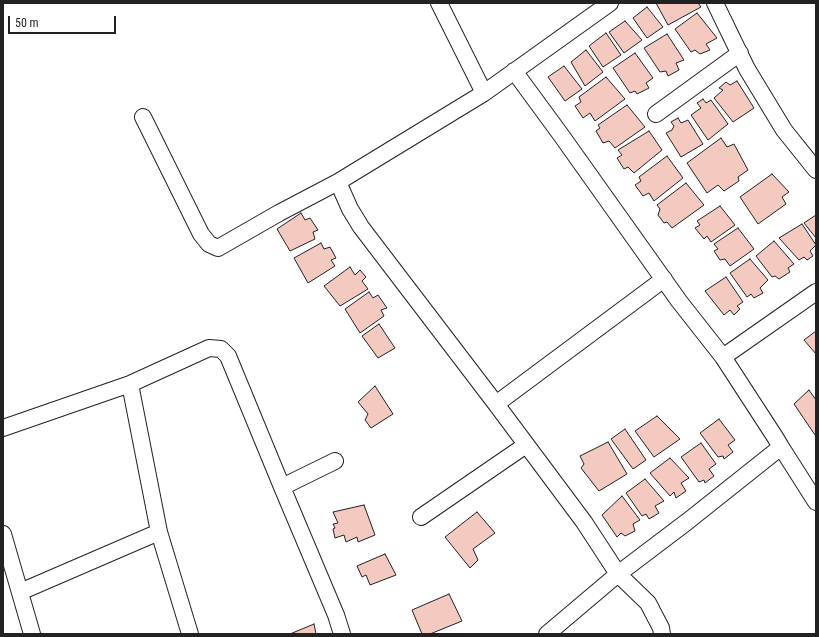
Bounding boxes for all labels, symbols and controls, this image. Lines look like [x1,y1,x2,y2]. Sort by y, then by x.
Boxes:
scale bar [10,8,118,34]
text: 50 m [15,16,39,30]

